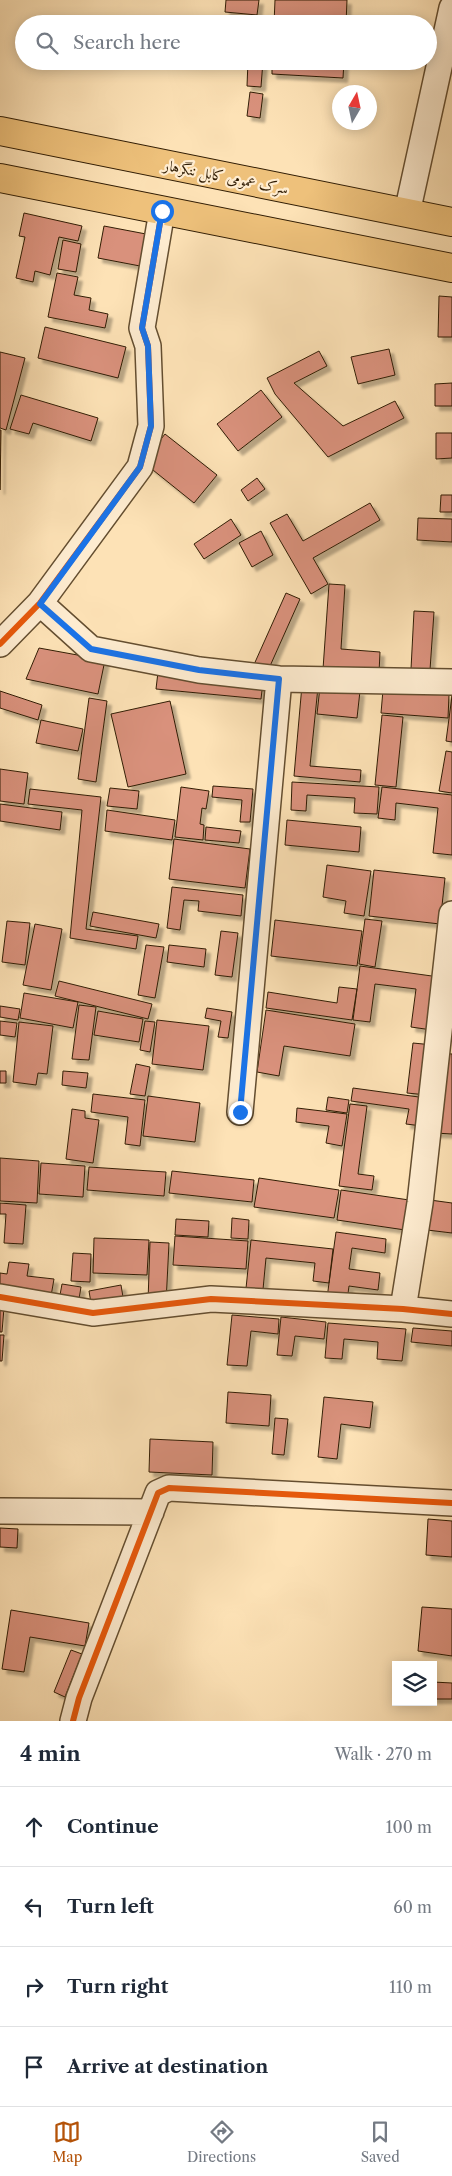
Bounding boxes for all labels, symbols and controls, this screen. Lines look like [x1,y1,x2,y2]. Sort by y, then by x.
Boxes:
search box [15,15,437,70]
icon: search [33,29,61,57]
text: Search here [73,31,181,54]
north arrow [332,85,377,130]
street label: سرک عمومی کابل ننگرهار [160,155,290,200]
route start [151,200,174,223]
route end [229,1101,252,1124]
map controls [392,1661,437,1706]
button: layers [392,1661,437,1706]
text: 4 min [20,1741,81,1766]
text: Walk · 270 m [334,1744,432,1764]
icon: ahead [20,1813,48,1841]
text: Continue [67,1815,159,1838]
text: 100 m [386,1817,432,1837]
icon: left [20,1893,48,1921]
text: Turn left [67,1895,154,1918]
text: 60 m [393,1897,432,1917]
icon: right [20,1973,48,2001]
text: Turn right [67,1975,168,1998]
text: 110 m [389,1977,432,1997]
icon: arrive [20,2053,48,2081]
text: Arrive at destination [67,2055,268,2078]
tab: Map [52,2118,82,2166]
tab: Directions [187,2118,256,2166]
tab: Saved [361,2118,400,2166]

